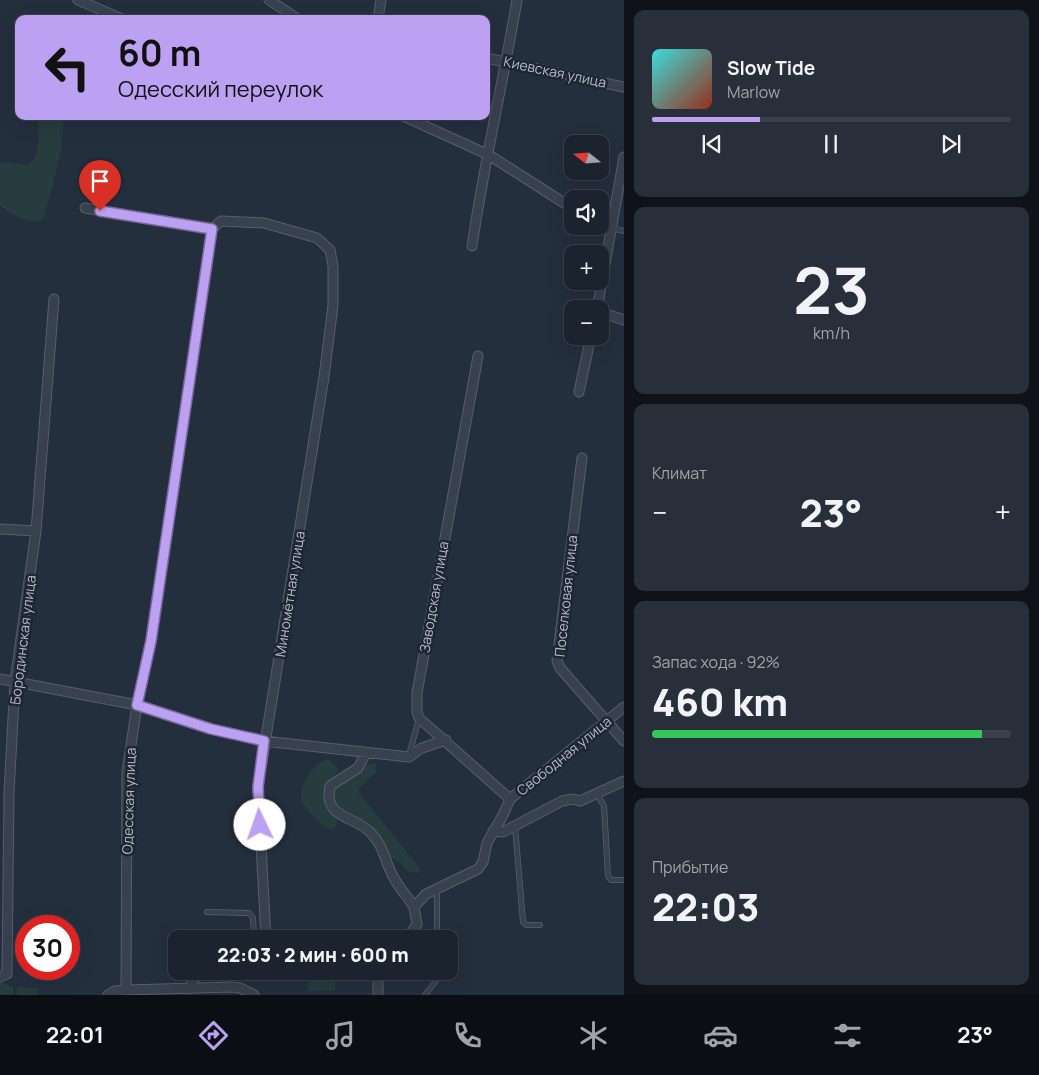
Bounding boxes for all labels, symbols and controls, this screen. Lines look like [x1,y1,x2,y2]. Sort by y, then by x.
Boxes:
text: 60 m [118,29,201,77]
icon: left [35,35,100,100]
street label: Киевская улица [502,51,608,92]
text: Slow Tide [727,55,815,81]
text: Одесский переулок [118,74,323,104]
text: Marlow [727,81,780,103]
icon: previous [698,130,726,158]
icon: pause [817,130,845,158]
icon: next [937,130,965,158]
north arrow [564,135,609,180]
map controls [564,135,609,345]
pin [79,160,121,211]
icon: arrive [86,167,114,195]
button: sound [564,190,609,235]
button: + [564,245,609,290]
text: 23 [793,245,870,334]
button: − [564,300,609,345]
text: km/h [813,322,850,344]
text: Климат [652,462,707,484]
text: 23° [800,486,862,538]
text: − [652,493,667,531]
text: + [995,493,1011,531]
street label: Миномётная улица [270,530,309,658]
street label: Поселковая улица [550,534,581,658]
street label: Заводская улица [414,540,453,654]
street label: Бородинская улица [5,574,40,706]
text: Запас хода · 92% [652,651,780,673]
text: 460 km [652,675,788,727]
street label: Свободная улица [512,711,615,800]
street label: Одесская улица [117,747,140,855]
position arrow [233,798,285,850]
text: Прибытие [652,856,728,878]
text: 22:03 [652,880,760,932]
speed limit sign: 30 [15,915,80,980]
text: 22:03 · 2 мин · 600 m [217,942,409,968]
icon: directions [196,1018,231,1053]
icon: music [323,1018,358,1053]
icon: phone [450,1018,485,1053]
icon: climate [576,1018,611,1053]
icon: car [703,1018,738,1053]
icon: filters [830,1018,865,1053]
text: 22:01 [46,1020,104,1050]
text: 23° [957,1020,993,1050]

